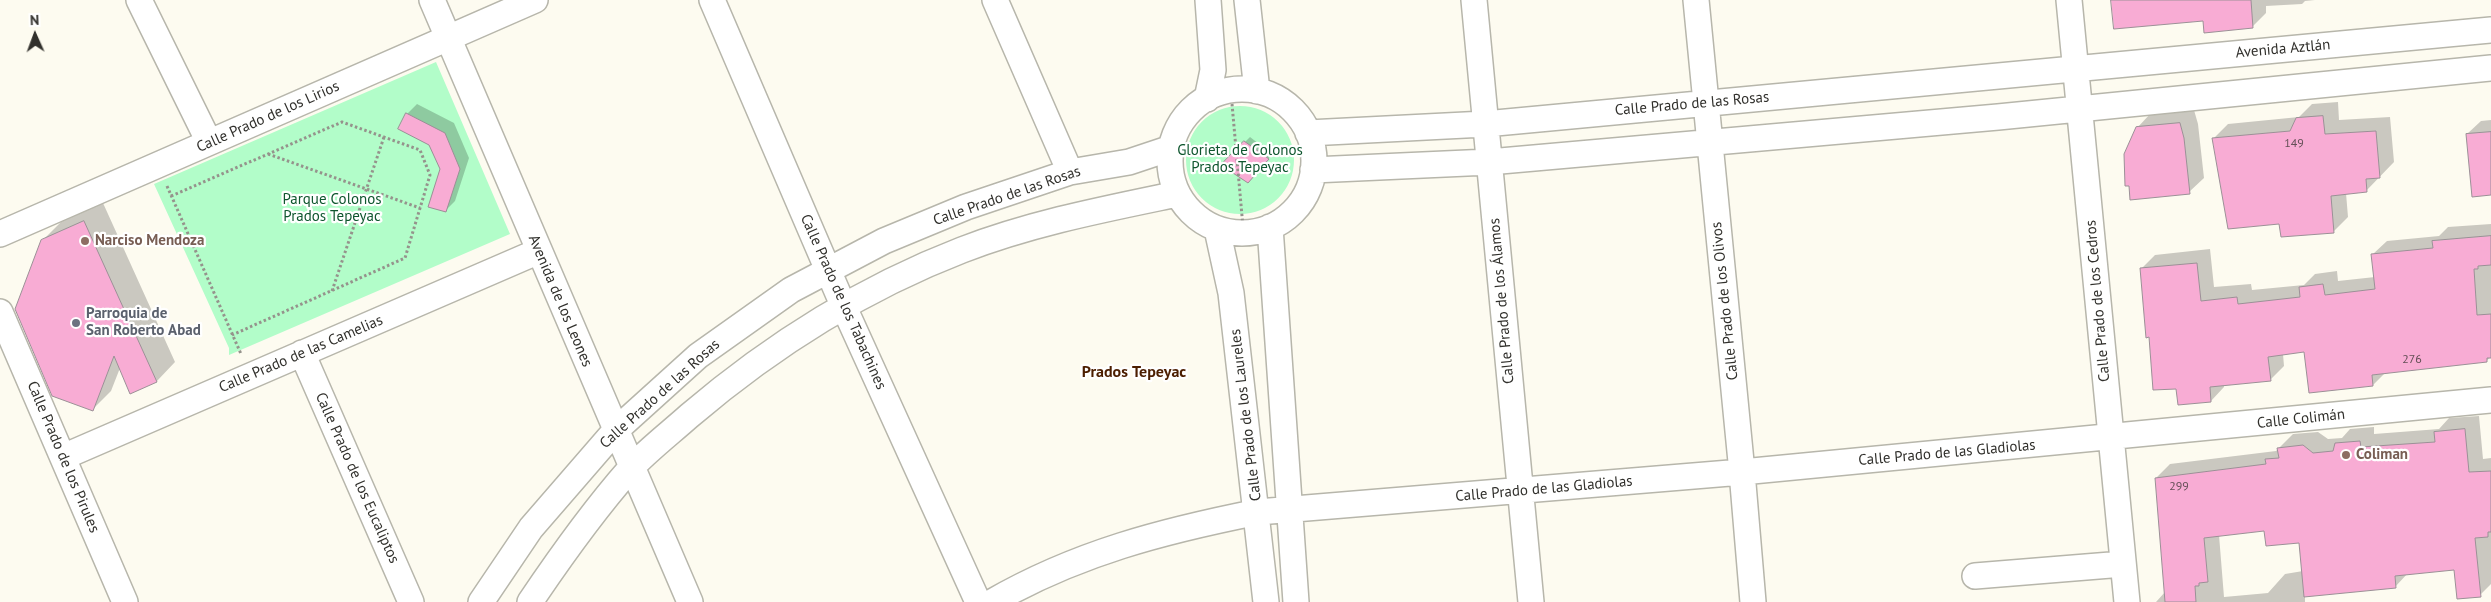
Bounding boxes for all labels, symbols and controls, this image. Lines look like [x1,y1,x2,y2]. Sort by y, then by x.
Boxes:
north arrow [10,10,60,60]
text: N [30,11,39,29]
street label: Avenida Aztlán [2235,36,2331,62]
street label: Calle Prado de los Lirios [194,77,342,157]
street label: Calle Prado de las Rosas [1614,88,1770,120]
house number: 149 [2284,137,2304,151]
park label: Glorieta de Colonos Prados Tepeyac [1177,142,1303,177]
street label: Calle Prado de las Rosas [931,162,1083,230]
park label: Parque Colonos Prados Tepeyac [282,191,382,226]
street label: Calle Prado de los Tabachines [796,212,890,392]
street label: Calle Prado de los Álamos [1486,217,1518,385]
street label: Calle Prado de los Cedros [2082,219,2114,383]
street label: Calle Prado de los Olivos [1708,221,1742,381]
place label: Narciso Mendoza [95,232,204,250]
street label: Avenida de los Leones [524,232,596,370]
marker: Narciso Mendoza [79,235,91,247]
place label: Parroquia de San Roberto Abad [86,305,201,340]
street label: Calle Prado de las Camelias [216,311,386,397]
marker: Parroquia de San Roberto Abad [70,317,82,329]
street label: Calle Prado de los Laureles [1227,328,1265,502]
street label: Calle Prado de las Rosas [596,336,724,452]
house number: 276 [2402,353,2422,367]
district label: Prados Tepeyac [1082,362,1186,382]
street label: Calle Prado de los Pirules [23,378,103,536]
street label: Calle Prado de los Eucaliptos [311,390,403,566]
street label: Calle Colimán [2256,405,2346,433]
street label: Calle Prado de las Gladiolas [1858,436,2036,470]
place label: Coliman [2356,446,2408,464]
marker: Coliman [2340,449,2352,461]
street label: Calle Prado de las Gladiolas [1455,472,1633,506]
house number: 299 [2169,480,2189,494]

